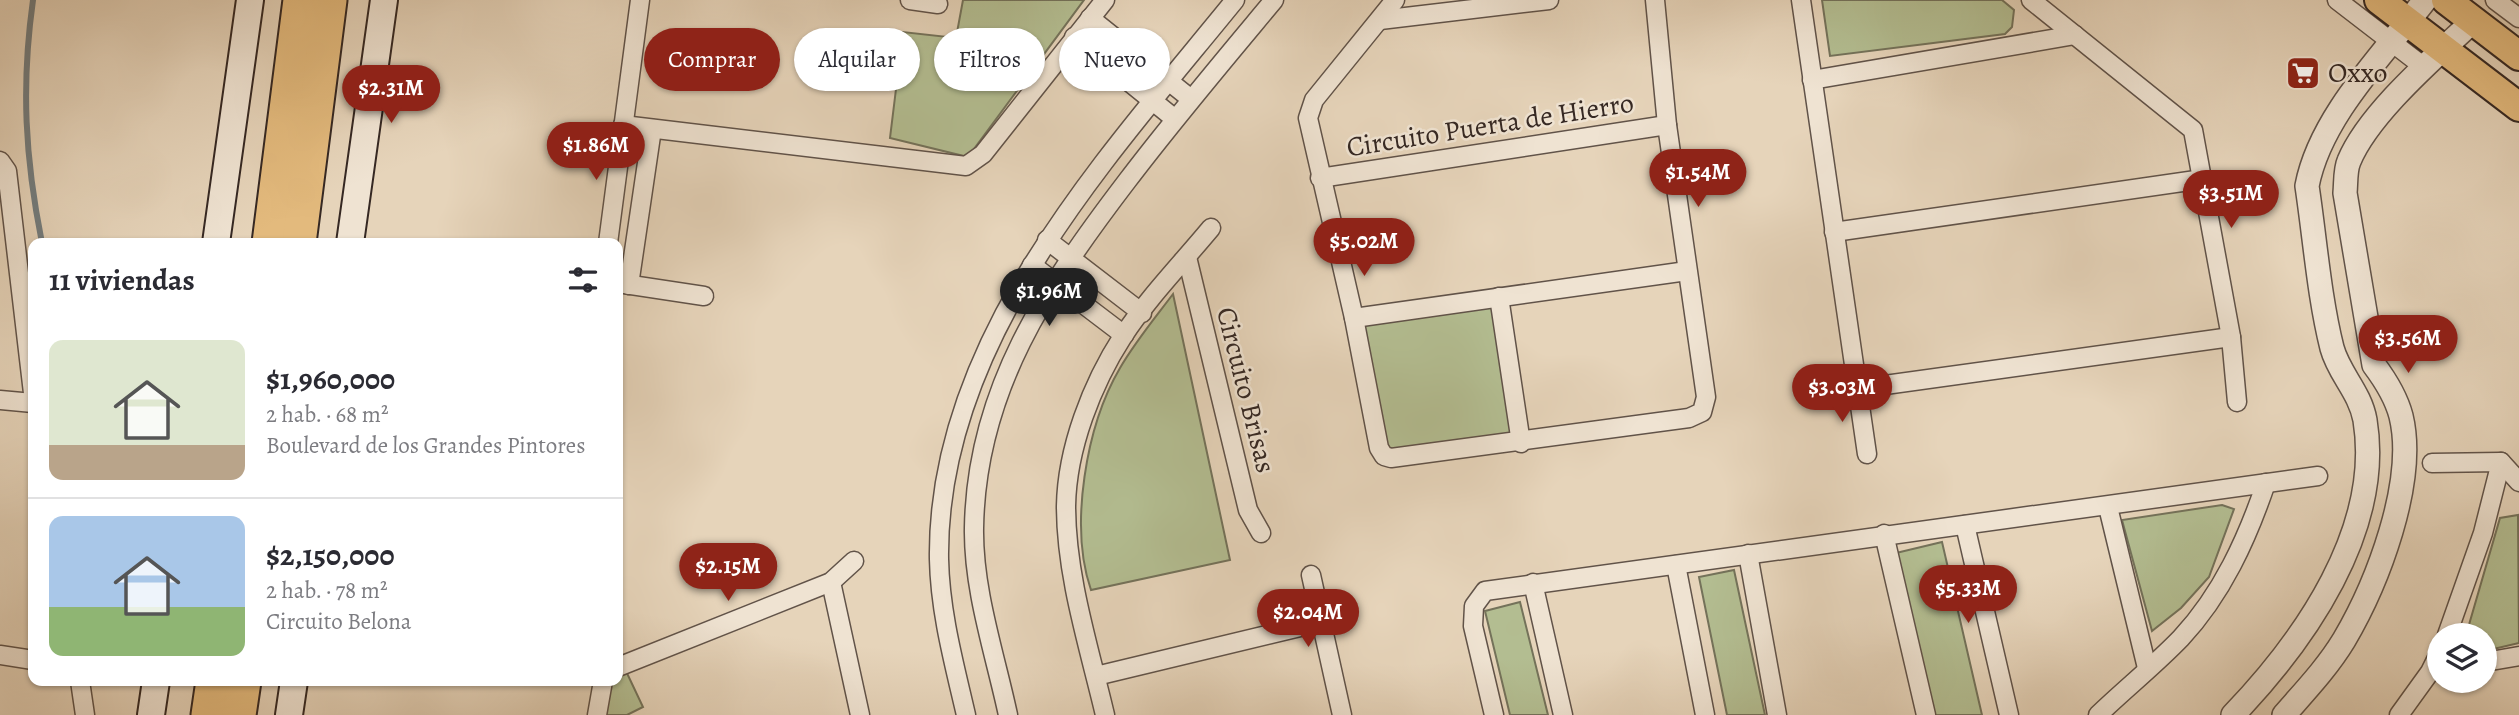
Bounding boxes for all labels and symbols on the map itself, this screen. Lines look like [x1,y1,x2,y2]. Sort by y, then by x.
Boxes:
supermarket icon: Oxxo [2284,54,2322,92]
place label: Oxxo [2328,54,2387,92]
pin: $2.31M [334,66,448,125]
street label: Circuito Puerta de Hierro [1344,84,1636,166]
pin: $1.86M [539,122,653,182]
pin: $1.54M [1641,150,1755,209]
pin: $3.51M [2174,170,2288,230]
pin: $5.02M [1307,218,1421,278]
pin: $1.96M [992,268,1106,328]
street label: Circuito Brisas [1207,303,1285,477]
pin: $3.56M [2351,316,2465,375]
pin: $3.03M [1785,364,1899,424]
pin: $2.15M [671,544,785,603]
pin: $5.33M [1911,566,2025,625]
pin: $2.04M [1251,590,1365,649]

